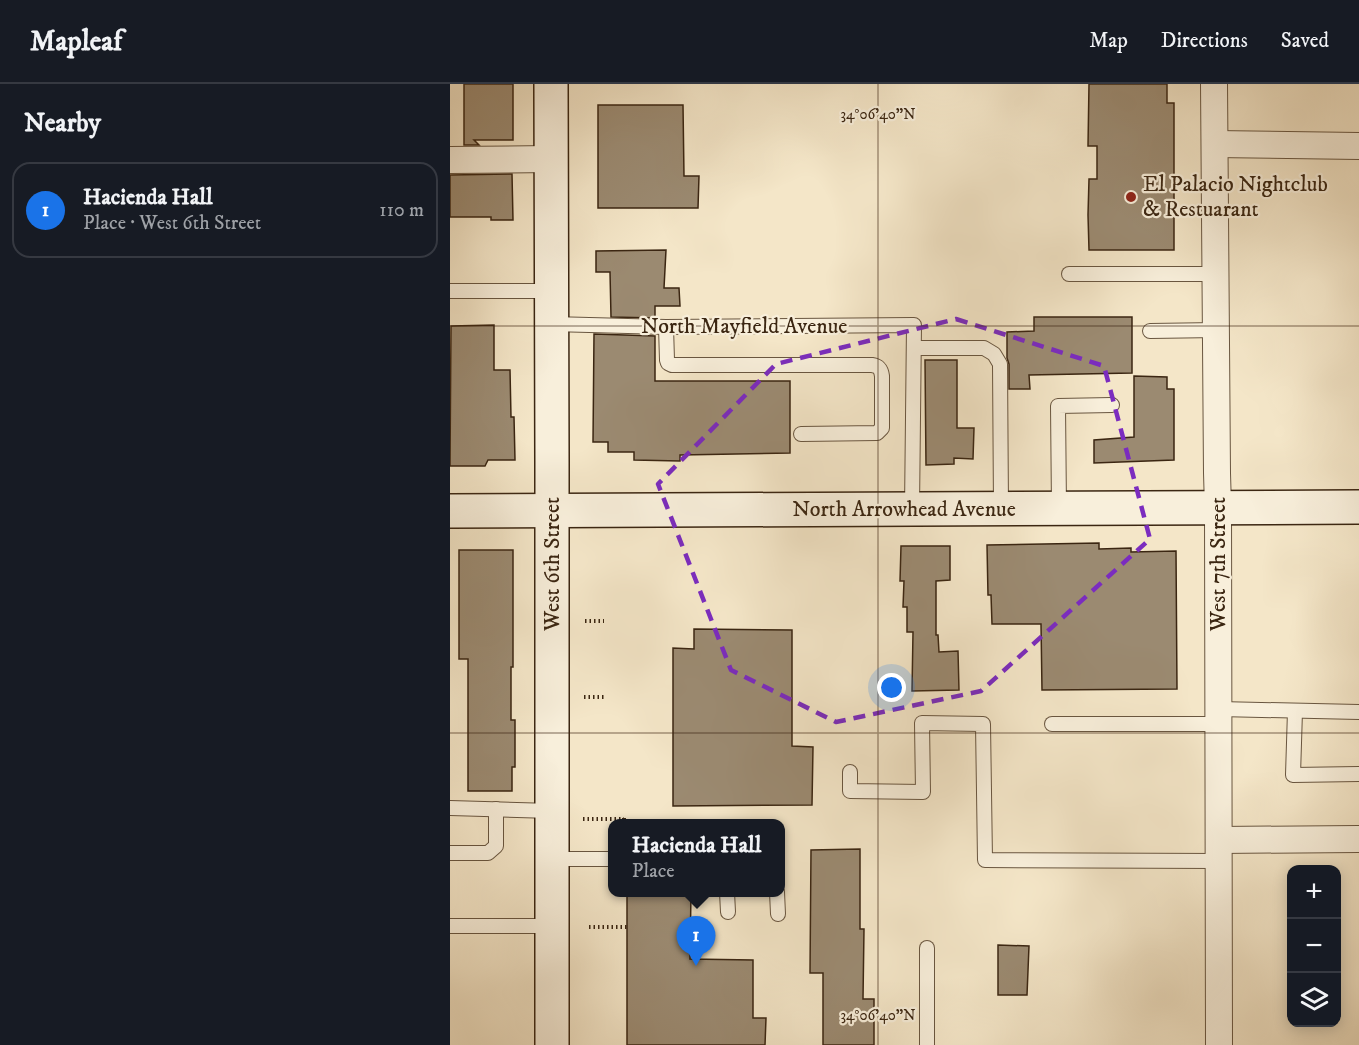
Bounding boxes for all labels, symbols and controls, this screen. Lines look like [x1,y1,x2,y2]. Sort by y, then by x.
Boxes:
text: Mapleaf [30,24,122,59]
text: Map [1089,28,1128,54]
text: Directions [1161,28,1248,54]
text: Saved [1281,28,1329,54]
text: 34°06'40"N [840,105,916,124]
text: Nearby [24,107,101,140]
place label: El Palacio Nightclub & Restuarant [1143,171,1328,223]
text: Hacienda Hall [83,184,213,211]
marker: El Palacio Nightclub & Restuarant [1124,190,1138,204]
text: 1 [42,198,49,223]
text: 110 m [379,198,424,223]
text: Place · West 6th Street [83,211,261,236]
street label: North Mayfield Avenue [641,313,847,340]
street label: North Arrowhead Avenue [792,496,1016,523]
street label: West 6th Street [539,497,566,632]
street label: West 7th Street [1205,497,1232,632]
your location [877,673,906,702]
popup [608,819,785,897]
text: Hacienda Hall [632,832,761,859]
text: Place [632,859,675,884]
map controls [1287,865,1341,1027]
button: + [1287,865,1341,919]
pin: 1 [676,916,716,966]
button: − [1287,919,1341,973]
button: layers [1287,973,1341,1027]
text: 34°06'40"N [840,1006,916,1025]

